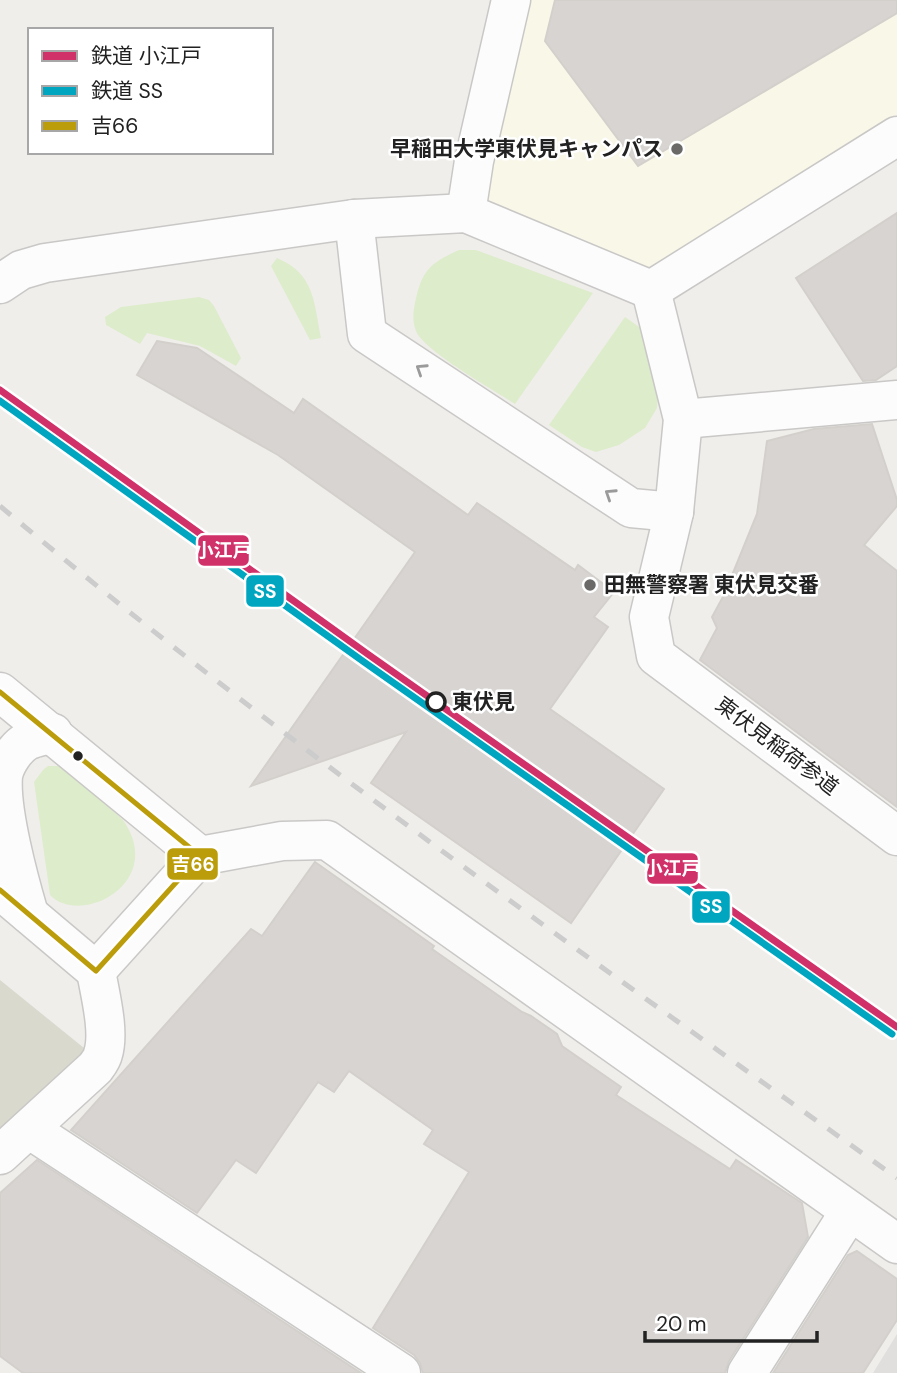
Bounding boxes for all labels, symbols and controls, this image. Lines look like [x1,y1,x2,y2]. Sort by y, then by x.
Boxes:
legend [28,28,273,154]
text: 鉄道 小江戸 [91,42,202,70]
text: 鉄道 SS [91,77,163,105]
text: 吉66 [91,112,138,140]
place label: 早稲田大学東伏見キャンパス [390,135,663,163]
marker: 早稲田大学東伏見キャンパス [669,141,685,157]
one-way arrow [415,364,428,377]
one-way arrow [605,490,618,503]
line badge: 小江戸 [197,534,250,567]
text: 小江戸 [194,538,252,563]
place label: 田無警察署 東伏見交番 [604,571,819,599]
line badge: SS [245,574,285,608]
marker: 田無警察署 東伏見交番 [582,577,598,593]
text: SS [254,579,276,604]
place label: 東伏見 [452,688,515,716]
street label: 東伏見稲荷参道 [710,691,844,801]
marker: 東伏見 [426,692,446,712]
unlabelled marker [71,749,85,763]
line badge: 吉66 [166,847,219,881]
text: 吉66 [171,852,215,877]
line badge: 小江戸 [646,852,699,885]
text: 小江戸 [643,856,701,881]
line badge: SS [691,890,731,924]
text: SS [700,894,722,919]
scale bar [645,1300,816,1344]
text: 20 m [656,1310,707,1338]

